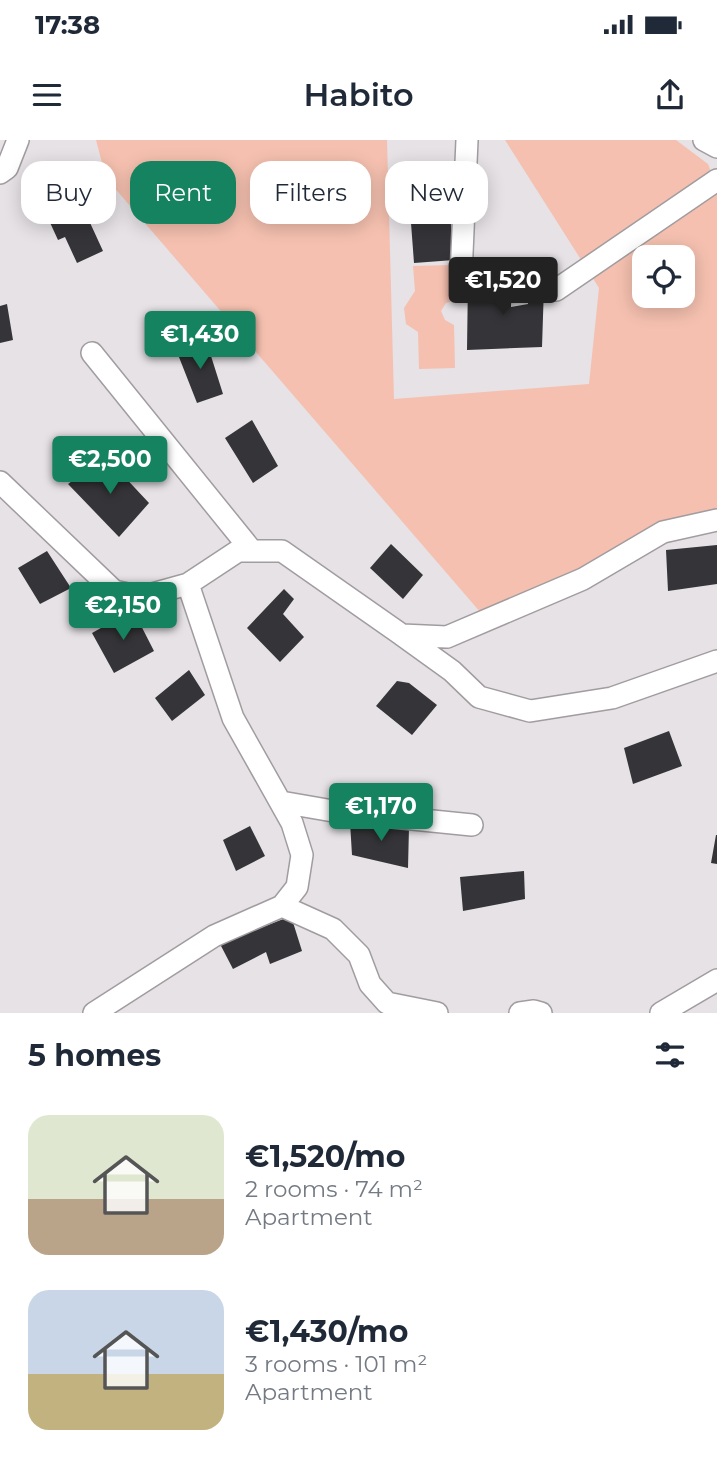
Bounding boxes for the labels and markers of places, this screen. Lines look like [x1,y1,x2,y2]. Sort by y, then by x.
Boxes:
pin: €1,520 [446,258,560,317]
pin: €1,430 [143,312,257,371]
pin: €2,500 [53,436,167,496]
pin: €2,150 [66,582,180,642]
pin: €1,170 [324,784,438,843]

